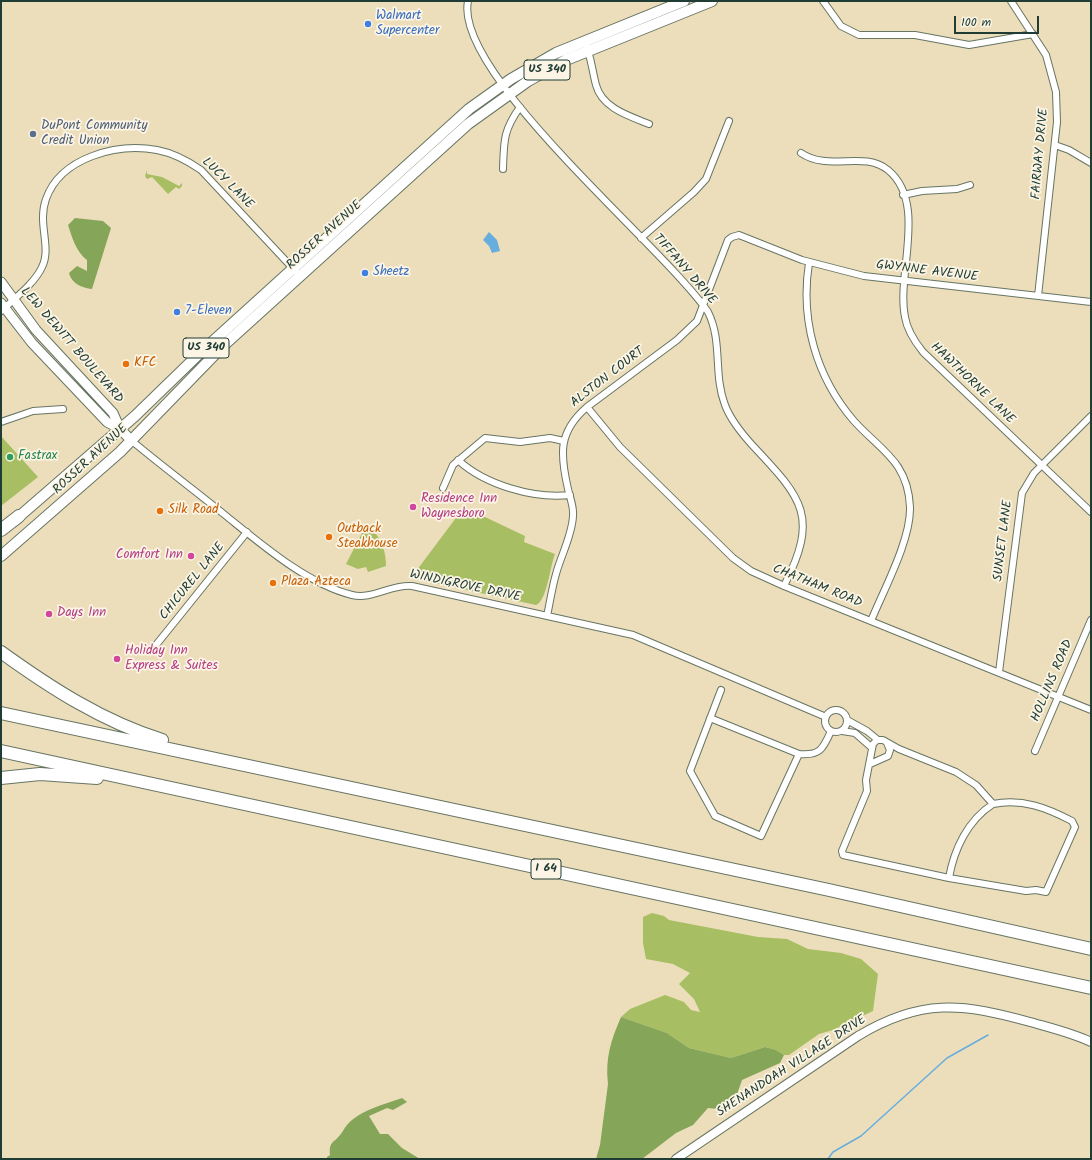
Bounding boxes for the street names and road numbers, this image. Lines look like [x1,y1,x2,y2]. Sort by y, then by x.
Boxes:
road number: US 340 [524,60,570,80]
street label: FAIRWAY DRIVE [1029,108,1053,200]
street label: LUCY LANE [198,155,256,213]
street label: ROSSER AVENUE [284,198,366,274]
street label: TIFFANY DRIVE [649,231,719,309]
street label: GWYNNE AVENUE [875,258,979,286]
street label: LEW DEWITT BOULEVARD [16,285,126,407]
road number: US 340 [183,338,229,358]
street label: HAWTHORNE LANE [927,340,1017,428]
street label: ALSTON COURT [568,344,648,412]
street label: ROSSER AVENUE [50,421,132,499]
street label: SUNSET LANE [991,500,1017,582]
street label: CHICUREL LANE [157,540,229,624]
street label: CHATHAM ROAD [770,562,864,612]
street label: WINDIGROVE DRIVE [408,568,522,606]
street label: HOLLINS ROAD [1029,638,1077,724]
road number: I 64 [531,859,561,879]
street label: SHENANDOAH VILLAGE DRIVE [714,1013,870,1121]

